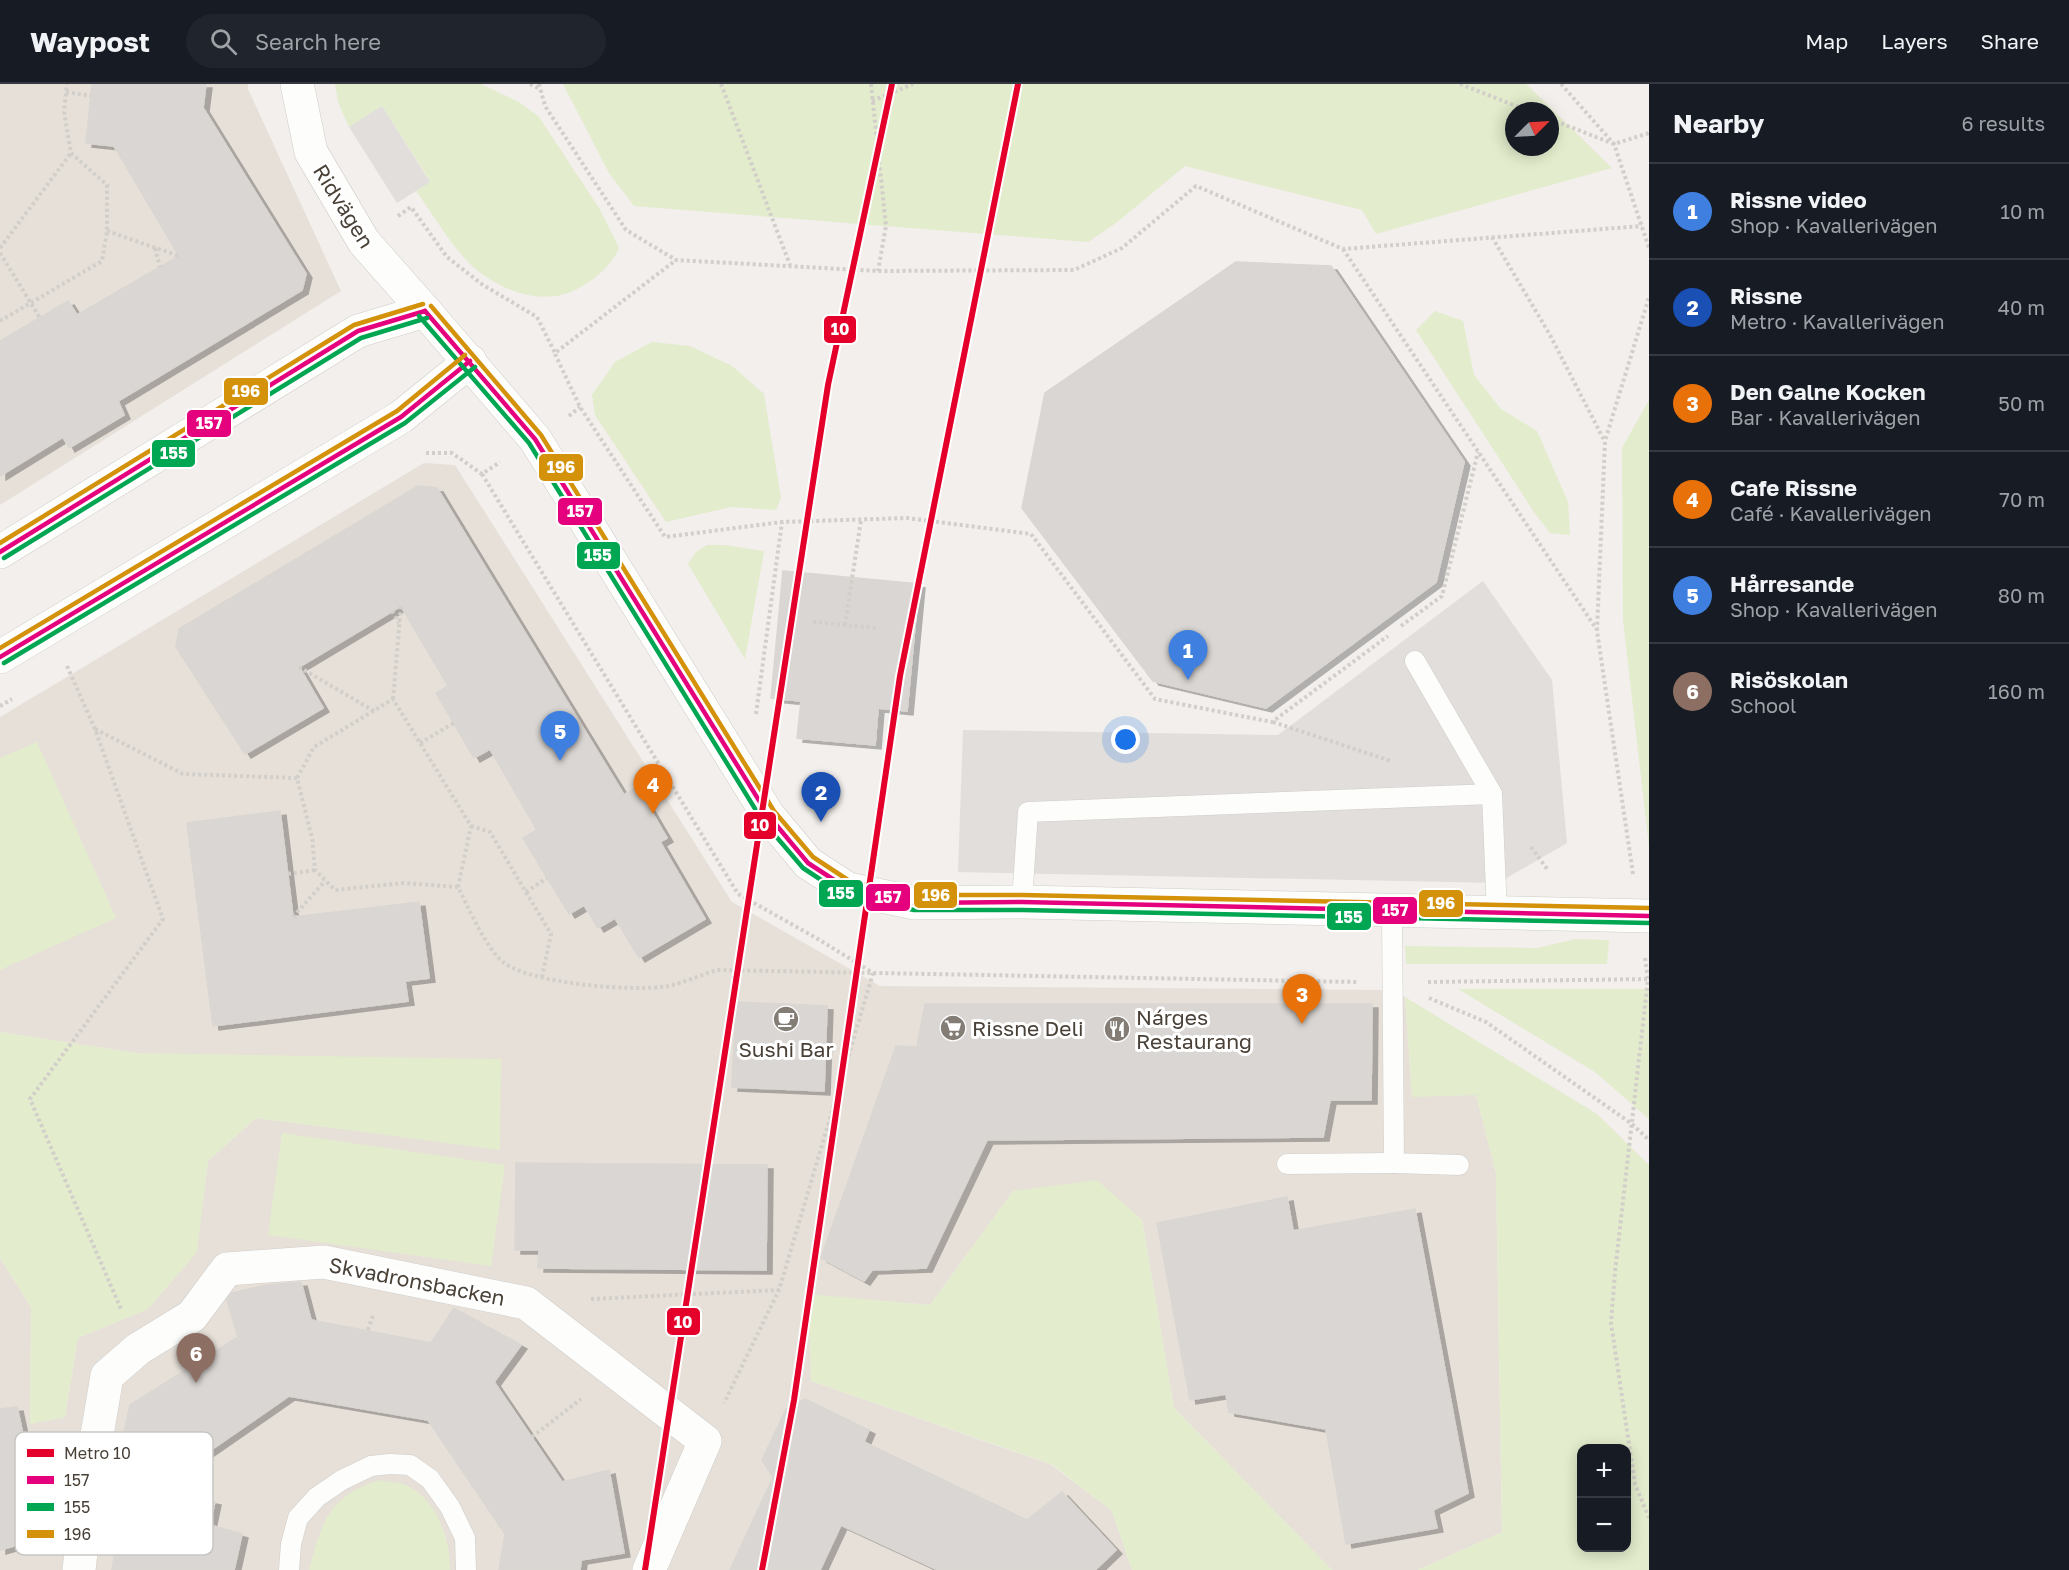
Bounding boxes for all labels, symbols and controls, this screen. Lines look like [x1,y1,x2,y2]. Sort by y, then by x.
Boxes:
search box [186,14,606,68]
text: Waypost [30,25,150,58]
icon: search [207,25,240,58]
text: Search here [255,28,381,55]
text: Map [1805,28,1848,54]
text: Layers [1881,28,1948,54]
text: Share [1981,28,2039,54]
north arrow [1505,102,1559,156]
text: Nearby [1673,108,1764,139]
text: 6 results [1961,111,2045,135]
street label: Ridvägen [308,159,380,253]
text: Rissne video [1730,186,1867,213]
text: 1 [1687,199,1698,223]
text: 10 m [2000,199,2045,223]
text: Shop · Kavallerivägen [1730,213,1937,237]
text: Rissne [1730,282,1802,309]
text: 2 [1686,295,1699,319]
text: 40 m [1998,295,2045,319]
text: Metro · Kavallerivägen [1730,309,1944,333]
line badge: 10 [823,315,857,344]
text: 10 [831,319,849,339]
line badge: 196 [223,377,269,406]
text: Den Galne Kocken [1730,378,1926,405]
text: 196 [232,381,260,401]
text: 3 [1686,391,1699,415]
text: 50 m [1998,391,2045,415]
text: Bar · Kavallerivägen [1730,405,1921,429]
line badge: 157 [186,409,232,438]
text: 157 [196,413,223,433]
line badge: 155 [151,439,196,468]
text: 155 [160,443,188,463]
line badge: 196 [538,453,584,482]
text: 196 [547,457,575,477]
text: Cafe Rissne [1730,474,1857,501]
text: 4 [1686,487,1699,511]
text: 70 m [1999,487,2045,511]
line badge: 157 [557,497,603,526]
text: 157 [567,501,594,521]
text: Café · Kavallerivägen [1730,501,1932,525]
line badge: 155 [576,541,621,570]
text: 155 [584,545,612,565]
text: Hårresande [1730,570,1854,597]
text: 5 [1686,583,1699,607]
text: 80 m [1998,583,2045,607]
text: Shop · Kavallerivägen [1730,597,1937,621]
pin: 1 [1168,630,1208,680]
text: Risöskolan [1730,666,1848,693]
text: 6 [1686,679,1699,703]
text: 160 m [1988,679,2045,703]
text: School [1730,693,1796,717]
pin: 5 [540,712,580,761]
your location [1111,725,1140,754]
pin: 4 [634,764,672,814]
pin: 2 [802,772,840,822]
line badge: 10 [743,811,777,840]
text: 10 [751,815,769,835]
line badge: 155 [818,879,864,908]
line badge: 196 [913,881,958,909]
text: 155 [827,883,855,903]
line badge: 157 [865,883,911,912]
text: 196 [922,885,950,905]
text: 157 [875,887,902,907]
line badge: 196 [1418,889,1464,918]
text: 196 [1427,893,1455,913]
line badge: 157 [1372,896,1418,925]
text: 157 [1382,900,1409,920]
line badge: 155 [1326,902,1372,931]
text: 155 [1335,907,1363,927]
pin: 3 [1282,974,1322,1024]
cafe icon: Sushi Bar [771,1004,801,1034]
place label: Nárges Restaurang [1136,1004,1252,1054]
supermarket icon: Rissne Deli [938,1013,968,1043]
restaurant icon: Nárges Restaurang [1102,1014,1132,1044]
place label: Rissne Deli [972,1015,1084,1041]
place label: Sushi Bar [738,1036,834,1062]
street label: Skvadronsbacken [327,1251,507,1311]
line badge: 10 [666,1307,701,1336]
text: 10 [674,1312,692,1332]
pin: 6 [176,1334,216,1383]
legend [15,1432,213,1555]
text: Metro 10 [64,1443,131,1463]
map controls [1577,1444,1631,1552]
button: + [1577,1444,1631,1498]
text: 157 [64,1470,90,1490]
text: 155 [64,1497,90,1517]
button: − [1577,1498,1631,1552]
text: 196 [64,1524,91,1544]

